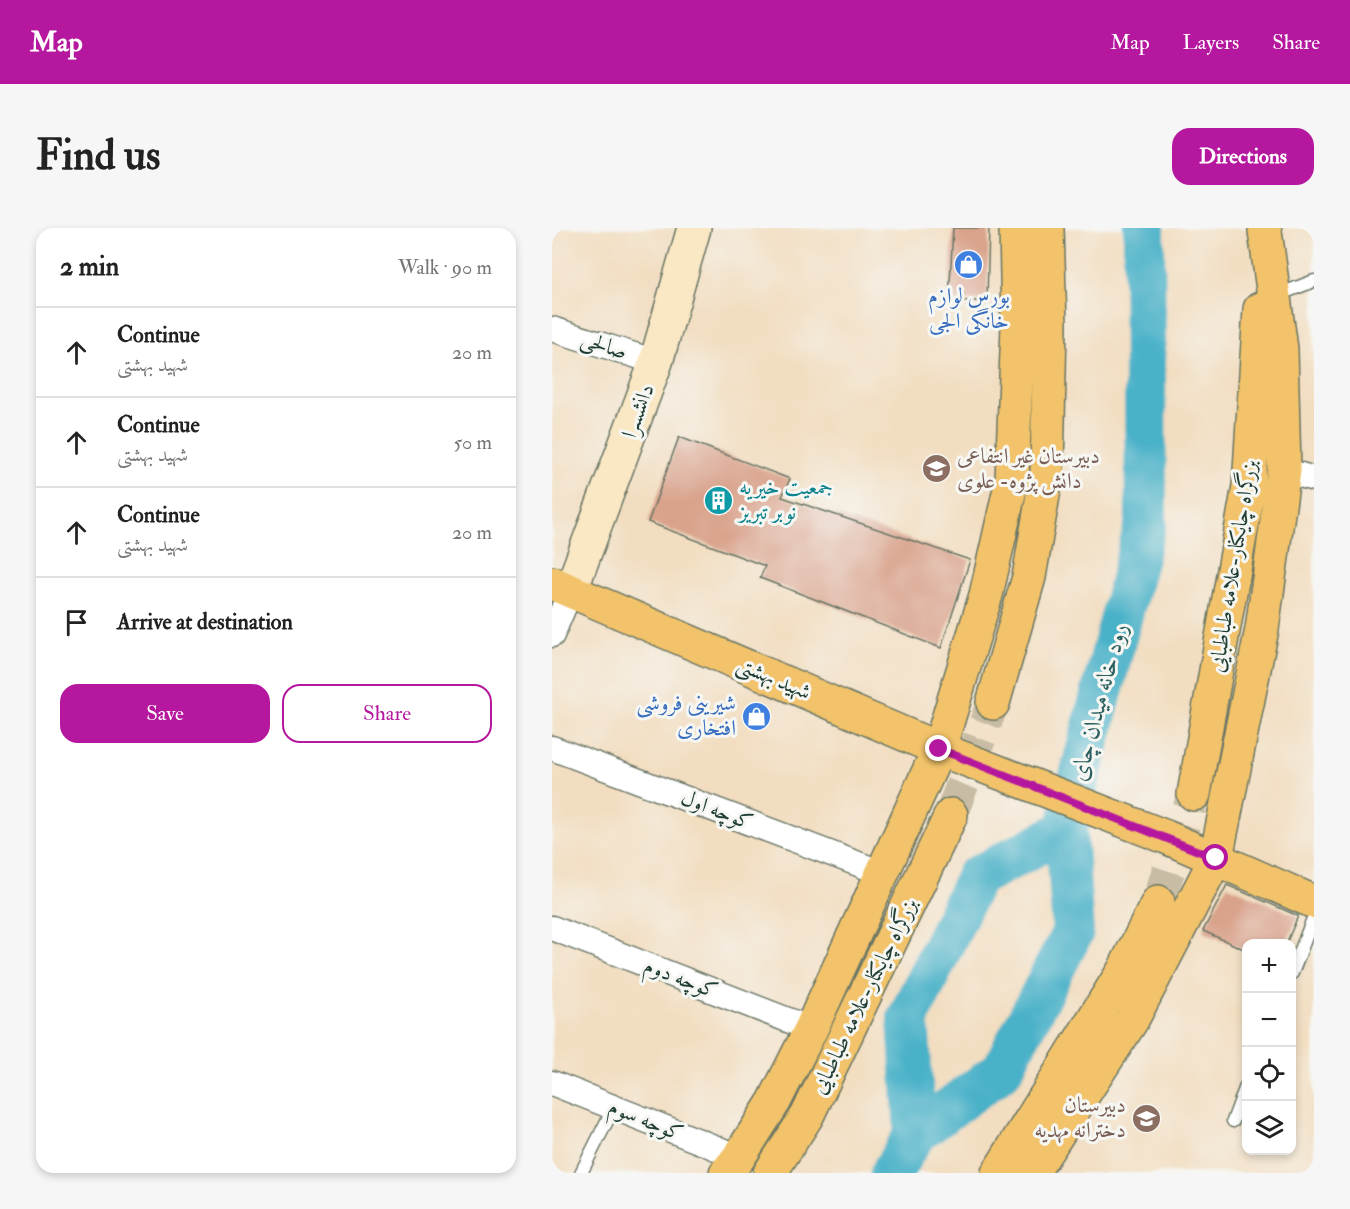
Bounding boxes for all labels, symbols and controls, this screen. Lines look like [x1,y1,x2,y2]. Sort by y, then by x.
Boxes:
text: Map [30,25,83,60]
text: Map [1110,29,1150,56]
text: Layers [1183,29,1239,56]
text: Share [1272,29,1320,56]
button: Directions [1172,128,1314,185]
text: Find us [36,130,160,182]
shop icon: بورس لوازم خانگی الجی [953,248,985,280]
text: 2 min [60,251,119,283]
text: Walk · 90 m [398,255,492,280]
place label: بورس لوازم خانگی الجی [928,282,1010,336]
text: Continue [117,321,200,349]
street label: صالحی [577,324,631,367]
icon: ahead [60,336,93,369]
text: 20 m [452,340,492,365]
text: شهید بهشتى [117,352,188,377]
street label: دانشسرا [615,380,661,442]
text: Continue [117,411,200,439]
icon: ahead [60,426,93,459]
text: 50 m [453,430,492,455]
text: شهید بهشتی [117,442,188,467]
place label: دبیرستان غیر انتفاعی دانش پژوه- علوی [957,442,1100,496]
school or university icon: دبیرستان غیر انتفاعی دانش پژوه- علوی [920,453,952,485]
street label: بزرگراه چایکنار-علامه طباطبایی [1201,457,1265,674]
place label: جمعیت خیریه نوبر تبریز [737,473,833,526]
building icon: جمعیت خیریه نوبر تبریز [702,484,734,516]
text: Continue [117,501,200,529]
icon: ahead [60,516,93,549]
text: 20 m [452,520,492,545]
text: شهید بهشتى [117,532,188,557]
icon: arrive [60,606,93,639]
text: Arrive at destination [117,608,293,636]
water label: رود خانه میدان چای [1063,619,1136,785]
street label: شهید بهشتى [732,650,815,707]
button: Save [60,684,270,743]
button: Share [282,684,492,743]
place label: شیرینی فروشی افتخاری [636,689,736,742]
shop icon: شیرینی فروشی افتخاری [741,700,773,732]
route end [925,735,951,761]
street label: کوچه اول [677,783,757,837]
route start [1202,844,1228,870]
street label: بزرگراه چایکنار-علامه طباطبایی [803,893,925,1099]
map controls [1242,939,1296,1155]
button: + [1242,939,1296,993]
street label: کوچه دوم [638,951,722,1010]
button: − [1242,993,1296,1047]
button: locate [1242,1047,1296,1101]
place label: دبیرستان دخترانه مهدیه [1034,1091,1126,1144]
street label: کوچه سوم [603,1092,688,1152]
button: layers [1242,1101,1296,1155]
school or university icon: دبیرستان دخترانه مهدیه [1131,1102,1163,1134]

